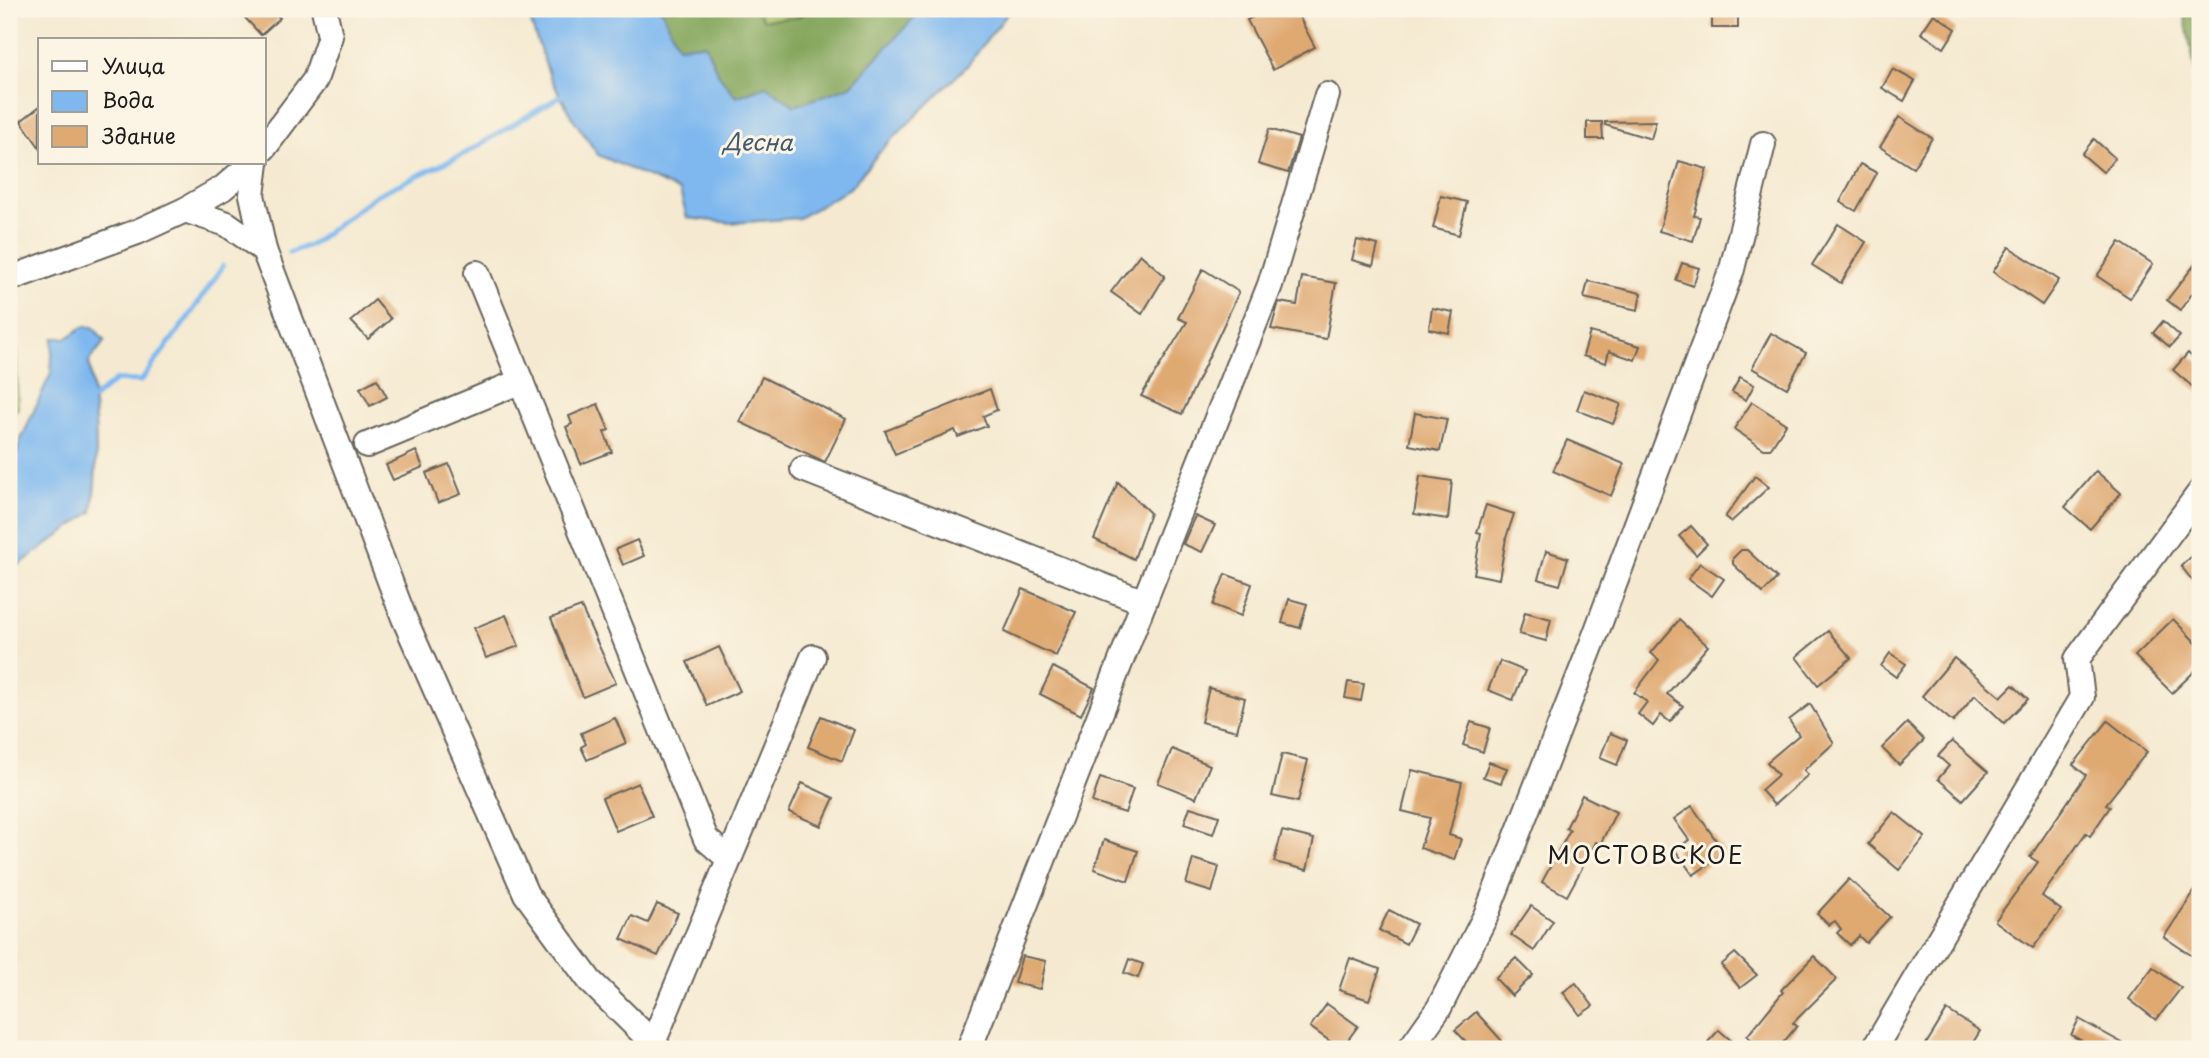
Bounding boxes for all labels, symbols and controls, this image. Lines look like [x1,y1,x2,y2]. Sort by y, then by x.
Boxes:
legend [38,38,266,164]
text: Улица [102,49,165,81]
text: Вода [102,83,154,115]
text: Здание [102,119,176,151]
water label: Десна [721,123,794,159]
district label: МОСТОВСКОЕ [1547,836,1745,872]

